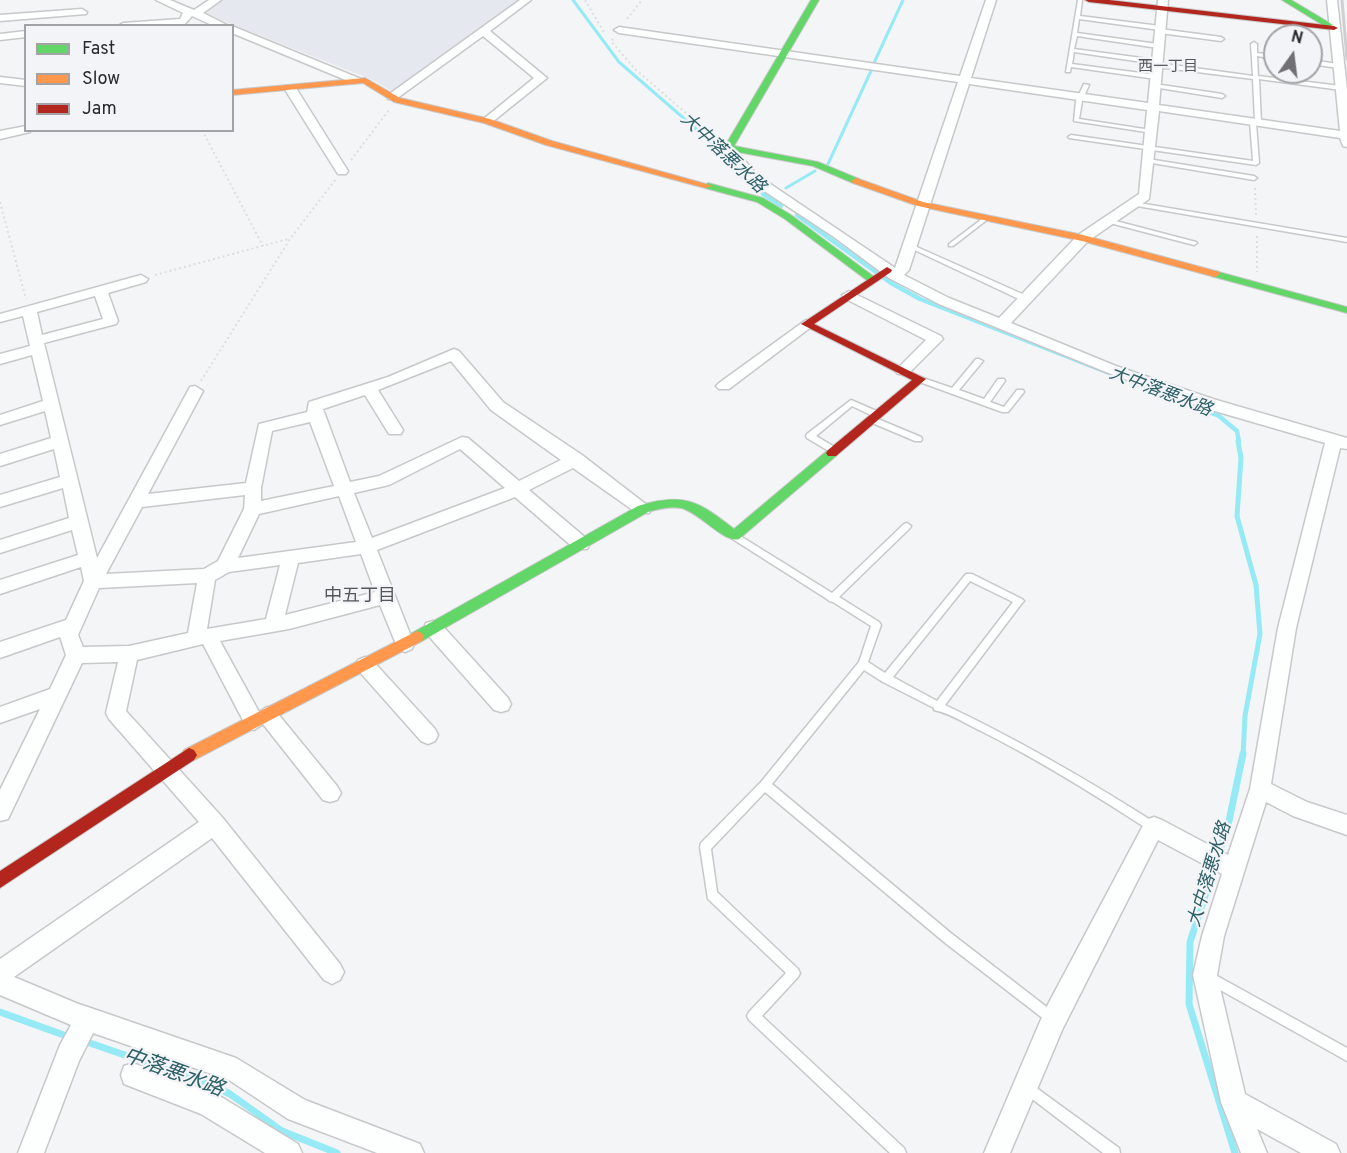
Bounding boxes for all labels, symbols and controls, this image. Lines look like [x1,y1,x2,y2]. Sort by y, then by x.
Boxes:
legend [24,24,234,132]
north arrow [1263,24,1323,84]
text: N [1289,27,1305,50]
text: Fast [82,38,115,61]
district label: 西一丁目 [1138,59,1198,77]
text: Slow [82,68,120,91]
text: Jam [82,98,117,121]
water label: 大中落悪水路 [675,109,769,199]
water label: 大中落悪水路 [1106,364,1214,422]
district label: 中五丁目 [324,586,396,608]
water label: 大中落悪水路 [1185,820,1237,930]
water label: 中落悪水路 [119,1044,227,1104]

